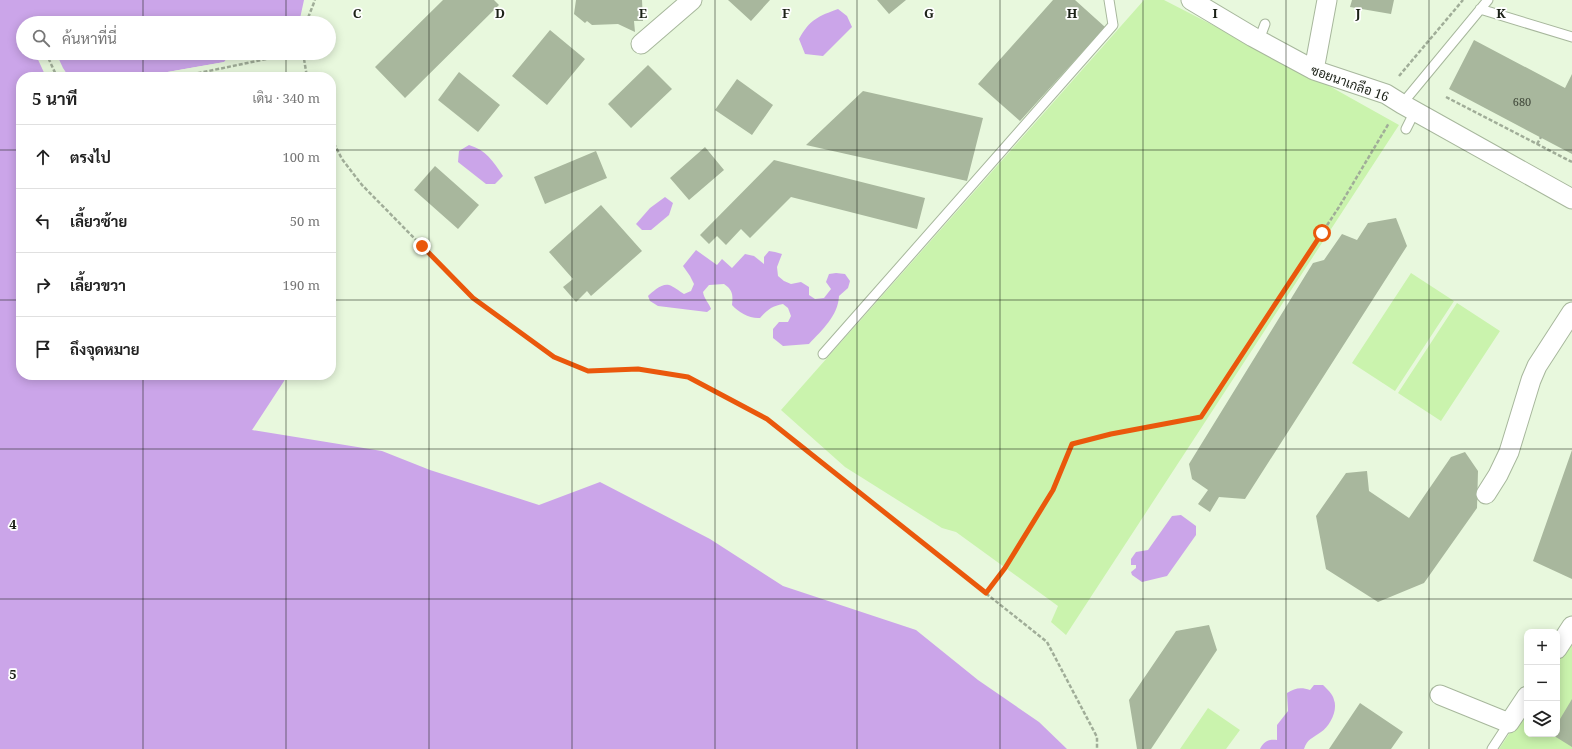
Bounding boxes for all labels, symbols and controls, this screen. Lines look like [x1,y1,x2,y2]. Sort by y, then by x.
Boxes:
text: C [353,4,362,22]
text: D [495,4,505,22]
text: E [639,4,648,22]
text: F [782,4,790,22]
text: G [924,4,934,22]
text: H [1067,4,1078,22]
text: I [1212,4,1218,22]
text: J [1354,4,1361,22]
text: K [1496,4,1506,22]
search box [16,16,336,60]
icon: search [30,27,52,49]
text: ค้นหาที่นี่ [62,28,117,48]
street label: ซอยนาเกลือ 16 [1308,60,1392,106]
text: 5 นาที [32,87,77,110]
text: เดิน · 340 m [253,89,320,107]
house number: 680 [1513,94,1531,109]
icon: ahead [32,146,54,168]
text: ตรงไป [70,147,111,167]
text: 100 m [283,148,320,166]
icon: left [32,210,54,232]
text: เลี้ยวซ้าย [70,211,127,231]
text: 50 m [290,212,320,230]
route start [1313,224,1331,242]
route end [413,237,431,255]
icon: right [32,274,54,296]
text: เลี้ยวขวา [70,275,126,295]
text: 190 m [283,276,320,294]
icon: arrive [32,338,54,360]
text: ถึงจุดหมาย [70,339,140,359]
text: 4 [9,515,17,533]
map controls [1524,629,1560,737]
button: + [1524,629,1560,665]
text: 5 [9,665,17,683]
button: − [1524,665,1560,701]
button: layers [1524,701,1560,737]

